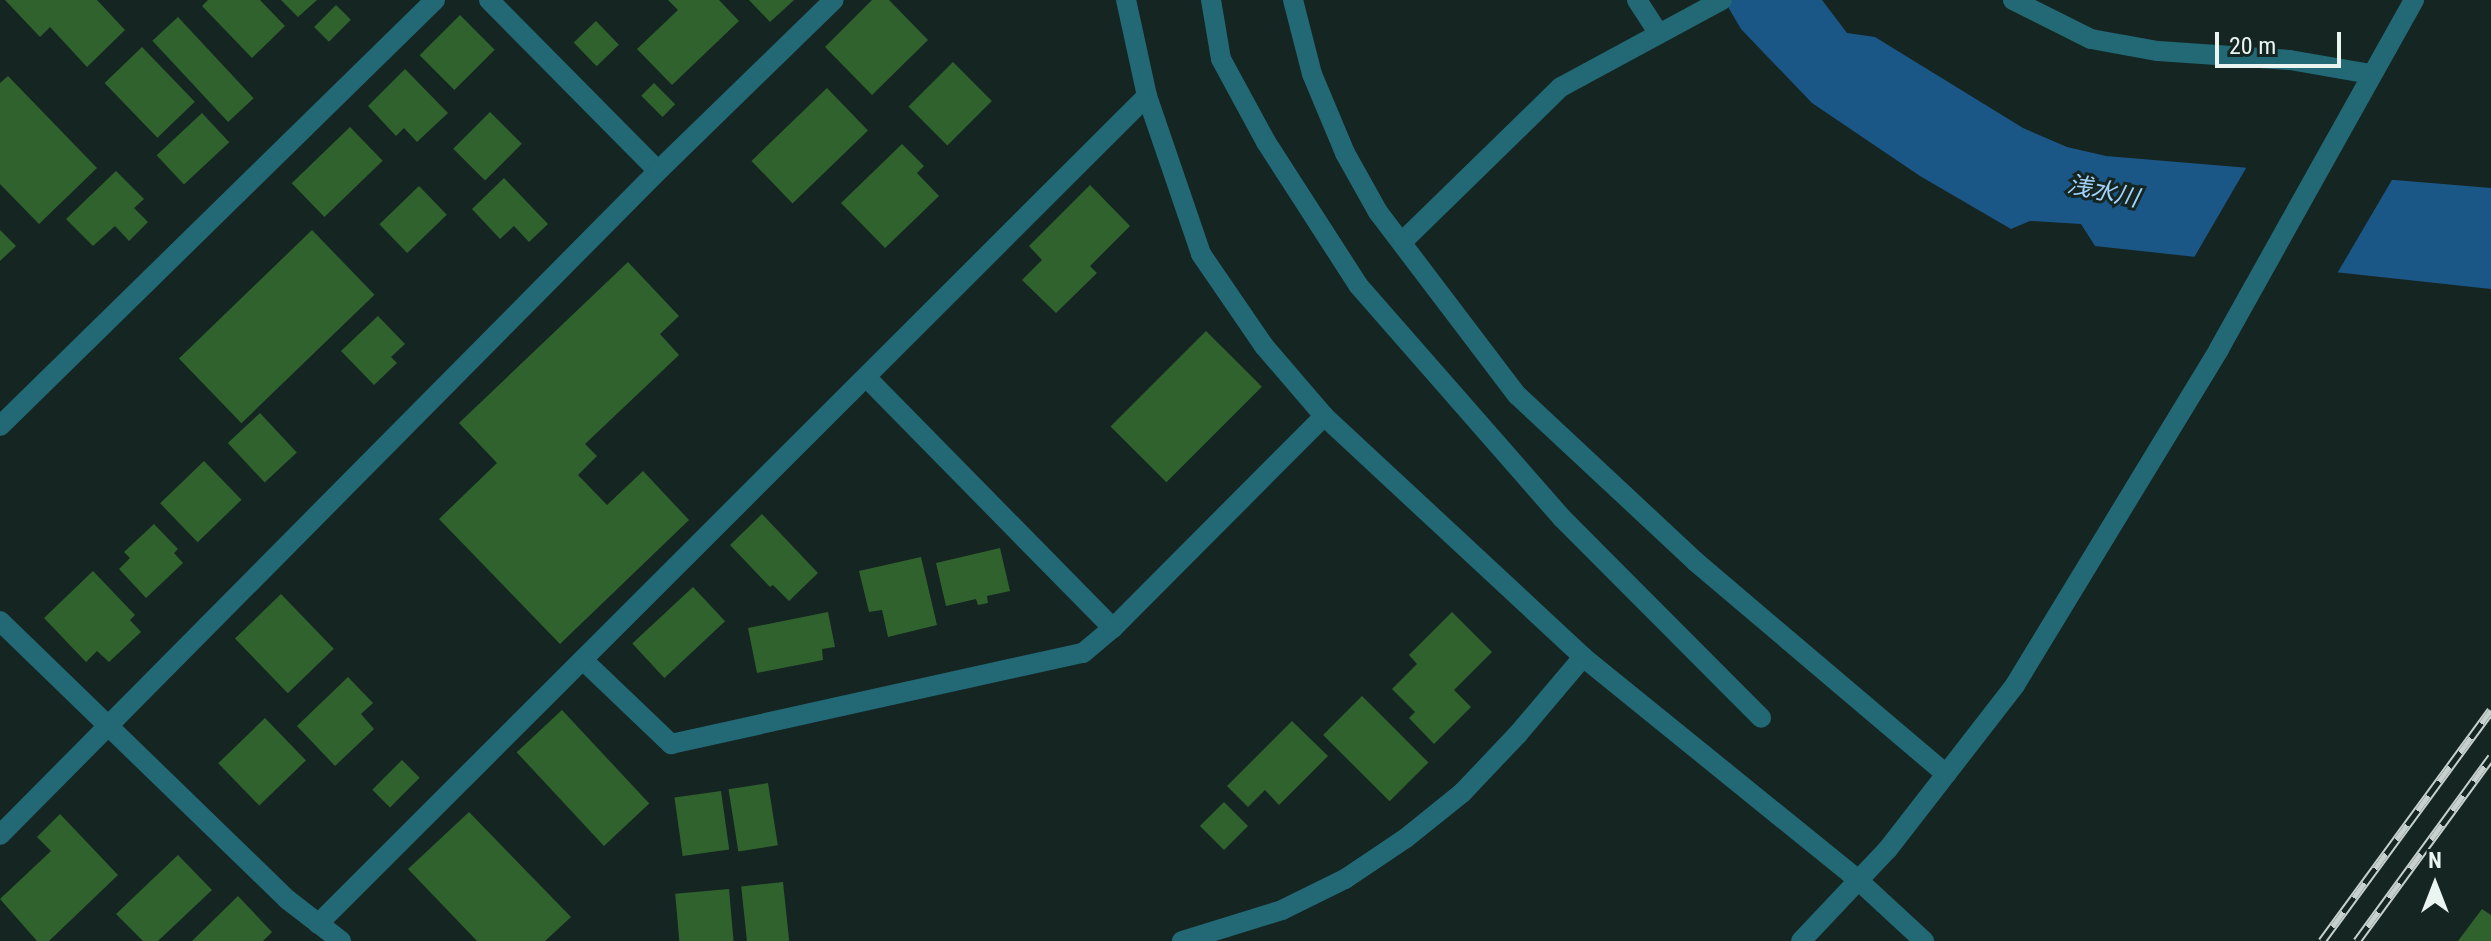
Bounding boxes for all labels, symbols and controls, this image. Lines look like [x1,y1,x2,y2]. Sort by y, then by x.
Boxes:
scale bar [2219,16,2345,66]
text: 20 m [2229,32,2276,60]
water label: 浅水川 [2065,170,2141,214]
north arrow [2395,845,2475,925]
text: N [2428,848,2442,873]

